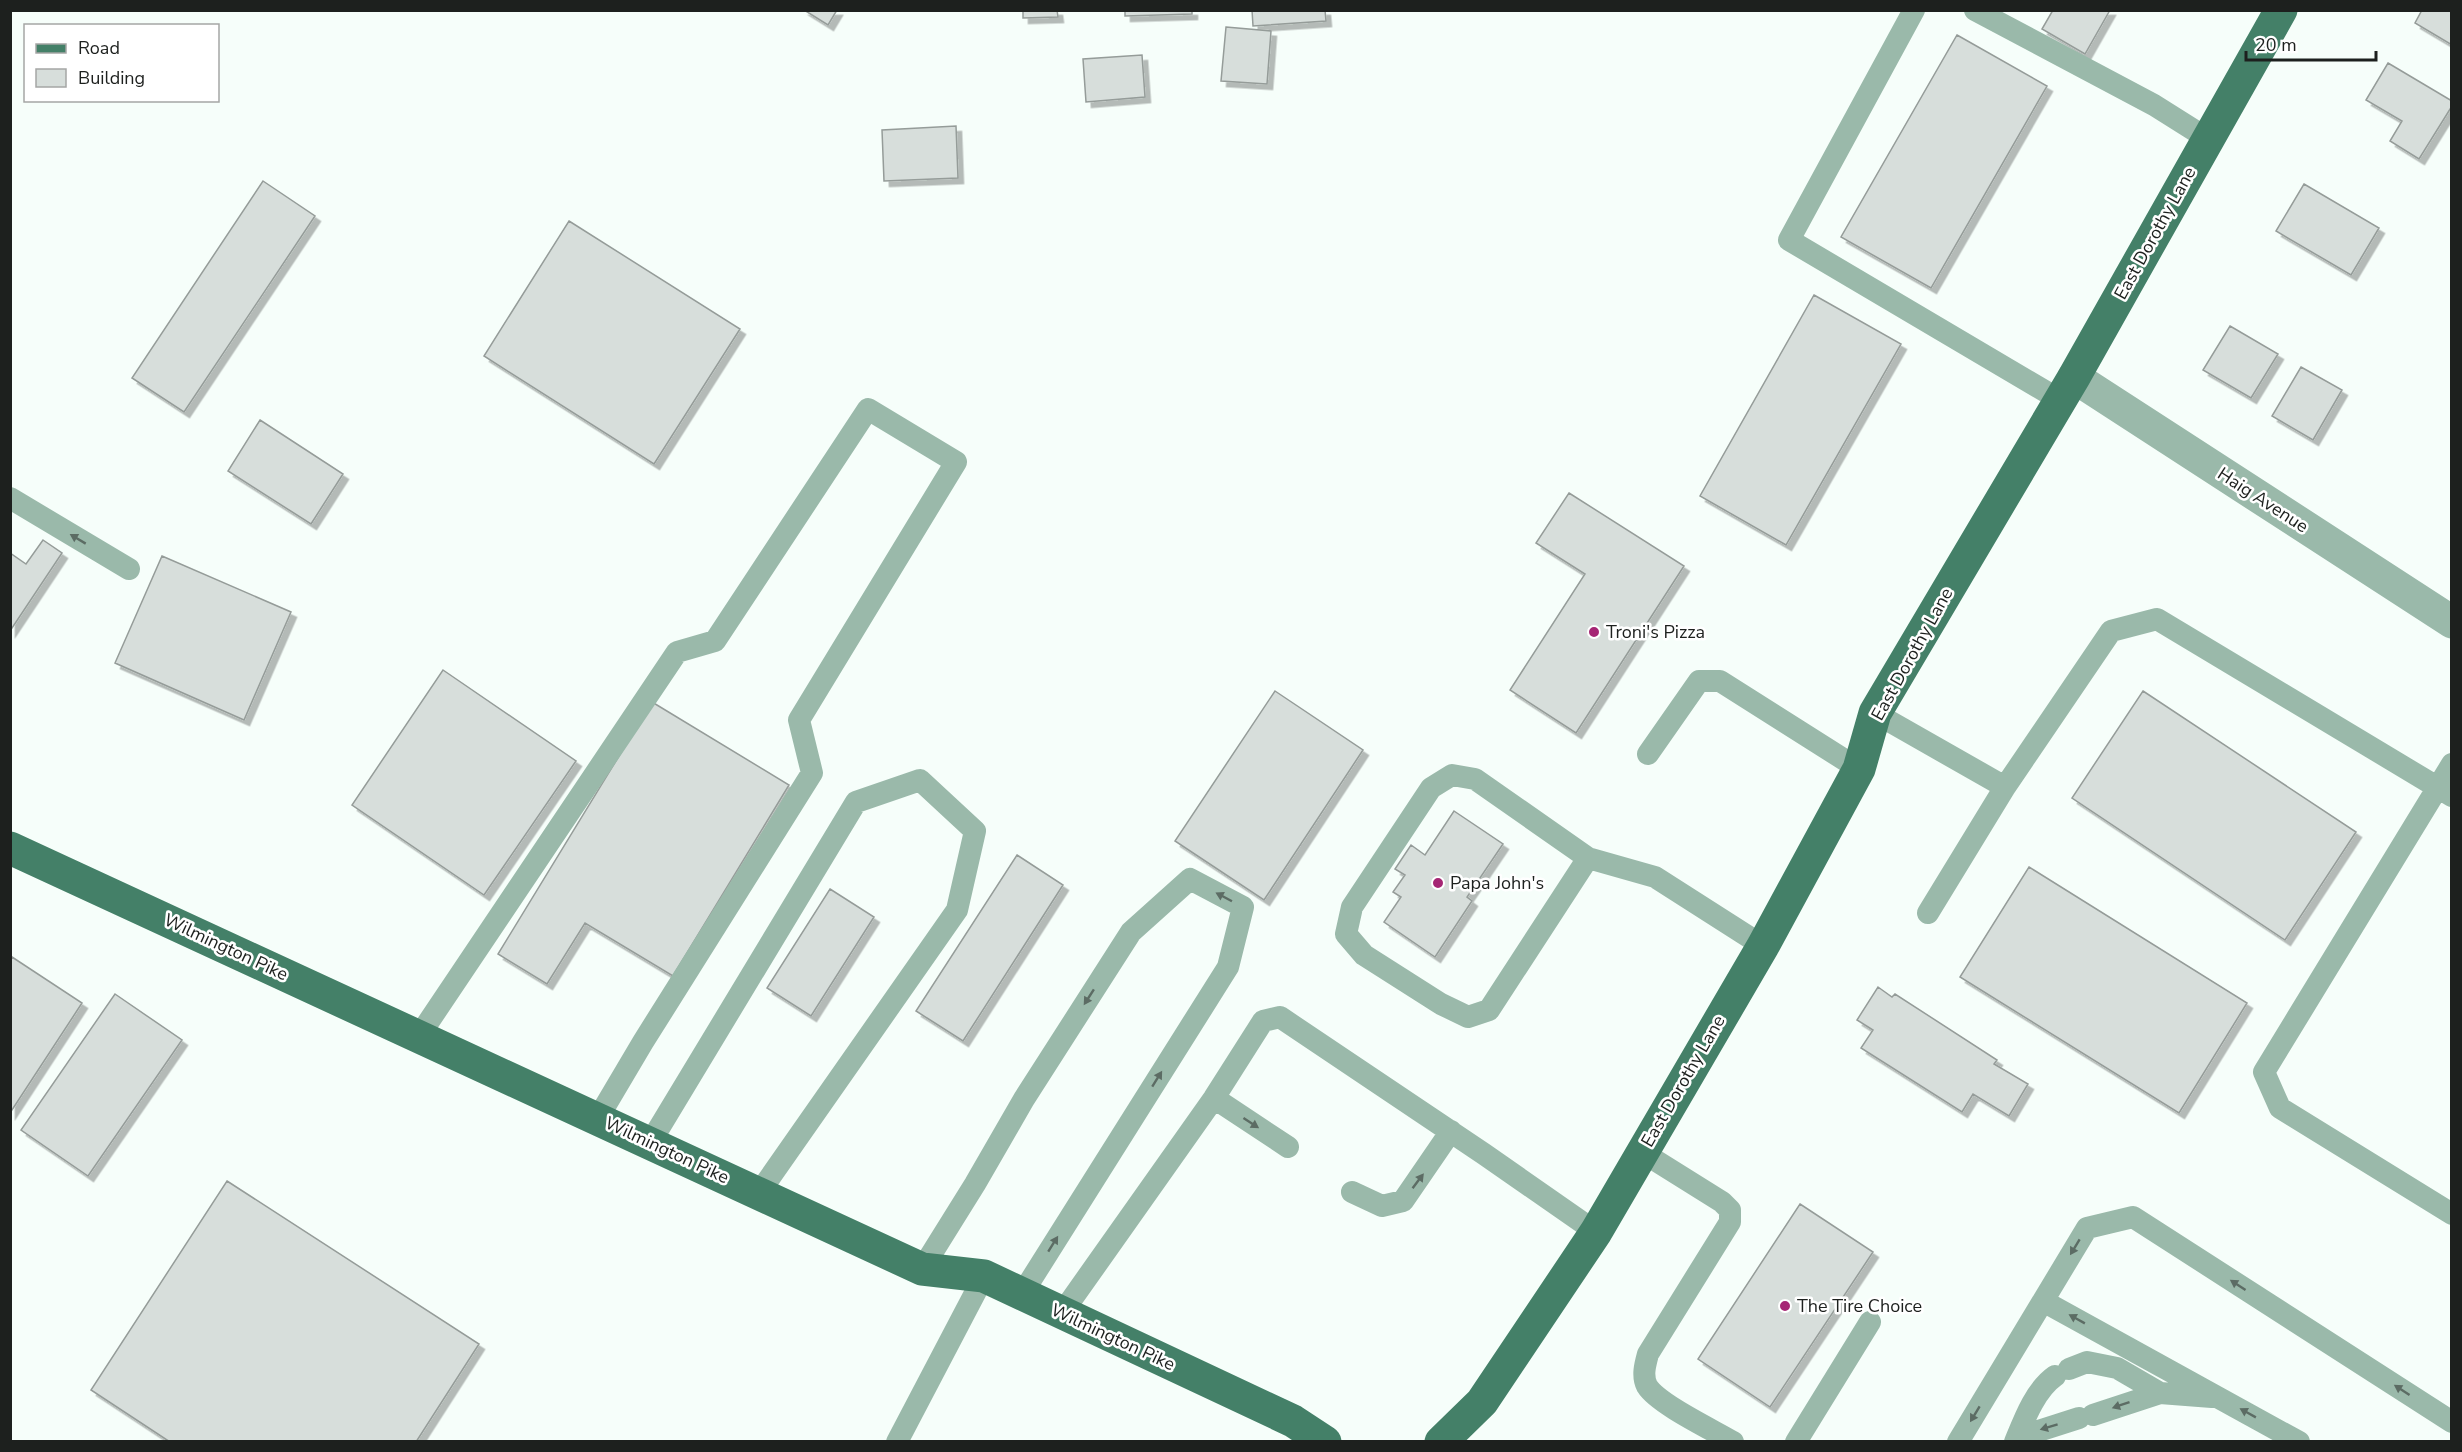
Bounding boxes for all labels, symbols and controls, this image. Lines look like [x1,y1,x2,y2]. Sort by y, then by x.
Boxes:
legend [24,24,219,102]
scale bar [2246,24,2376,62]
text: 20 m [2255,33,2297,57]
text: Road [78,36,120,60]
text: Building [78,66,145,90]
street label: East Dorothy Lane [2109,162,2201,304]
street label: Haig Avenue [2213,462,2313,538]
one-way arrow [70,533,86,544]
street label: East Dorothy Lane [1866,583,1958,725]
place label: Troni's Pizza [1606,620,1705,644]
marker: Troni's Pizza [1587,625,1601,639]
place label: Papa John's [1450,871,1544,895]
marker: Papa John's [1431,876,1445,890]
one-way arrow [1215,892,1232,902]
street label: Wilmington Pike [160,908,292,986]
one-way arrow [1084,988,1095,1005]
street label: East Dorothy Lane [1635,1011,1731,1151]
one-way arrow [1151,1071,1162,1087]
street label: Wilmington Pike [601,1111,733,1189]
one-way arrow [1243,1117,1259,1128]
one-way arrow [1411,1174,1423,1189]
one-way arrow [1047,1236,1058,1252]
one-way arrow [2070,1239,2081,1255]
one-way arrow [2230,1279,2246,1290]
place label: The Tire Choice [1797,1294,1922,1318]
street label: Wilmington Pike [1047,1298,1179,1376]
marker: The Tire Choice [1778,1299,1792,1313]
one-way arrow [2068,1314,2085,1324]
one-way arrow [2394,1385,2410,1396]
one-way arrow [2112,1401,2130,1411]
one-way arrow [1969,1406,1980,1422]
one-way arrow [2239,1408,2256,1418]
one-way arrow [2040,1423,2058,1433]

